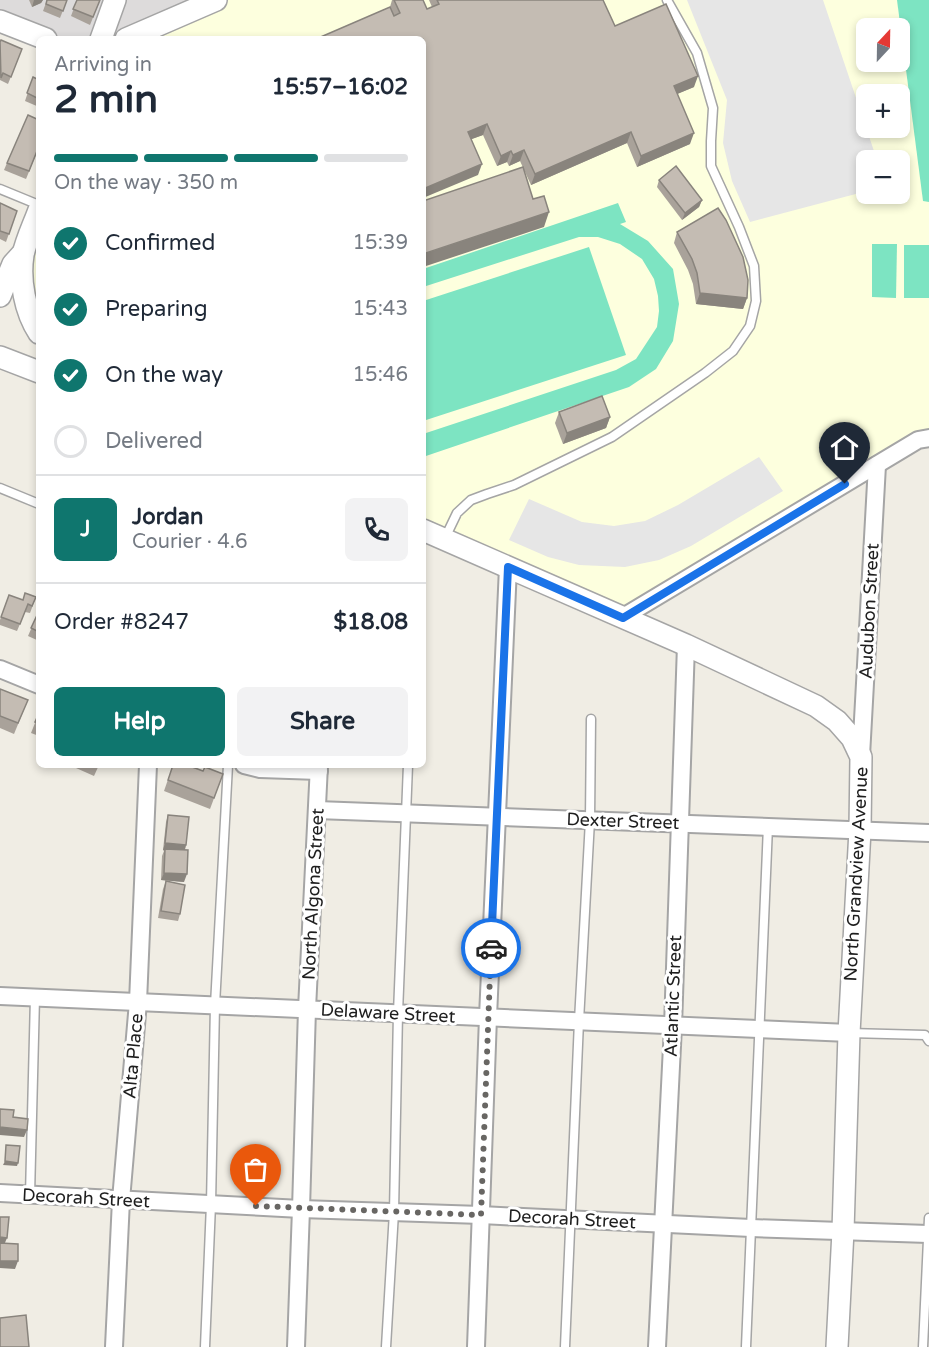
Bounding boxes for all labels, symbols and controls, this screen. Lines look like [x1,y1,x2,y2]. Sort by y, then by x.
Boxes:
north arrow [856,18,910,72]
map controls [856,18,910,204]
text: Arriving in [54,53,152,77]
text: 15:57–16:02 [271,74,408,100]
text: 2 min [54,76,158,123]
button: + [856,84,910,138]
button: − [856,150,910,204]
text: On the way · 350 m [54,171,238,195]
icon: check [54,227,87,260]
text: Confirmed [105,230,215,256]
text: 15:39 [353,231,408,255]
icon: check [54,293,87,326]
text: Preparing [105,296,208,322]
text: 15:43 [353,297,408,321]
icon: check [54,359,87,392]
text: On the way [105,362,223,388]
text: 15:46 [353,363,408,387]
pin [819,422,870,484]
text: Delivered [105,428,203,454]
icon: home [828,431,861,464]
button: phone [345,498,408,561]
text: Jordan [132,504,203,530]
text: J [80,516,91,542]
text: Courier · 4.6 [132,530,247,554]
street label: Audubon Street [854,542,884,679]
text: Order #8247 [54,609,189,635]
text: $18.08 [333,609,408,635]
button: Help [54,687,225,756]
button: Share [237,687,408,756]
street label: North Grandview Avenue [839,766,873,982]
street label: North Algona Street [298,807,328,980]
street label: Dexter Street [566,808,680,834]
courier [461,918,521,978]
icon: car [475,932,508,965]
street label: Atlantic Street [660,934,686,1058]
street label: Delaware Street [320,998,456,1028]
street label: Alta Place [118,1012,148,1100]
pin [230,1144,281,1206]
icon: bag [239,1153,272,1186]
street label: Decorah Street [22,1184,151,1212]
street label: Decorah Street [508,1205,637,1233]

